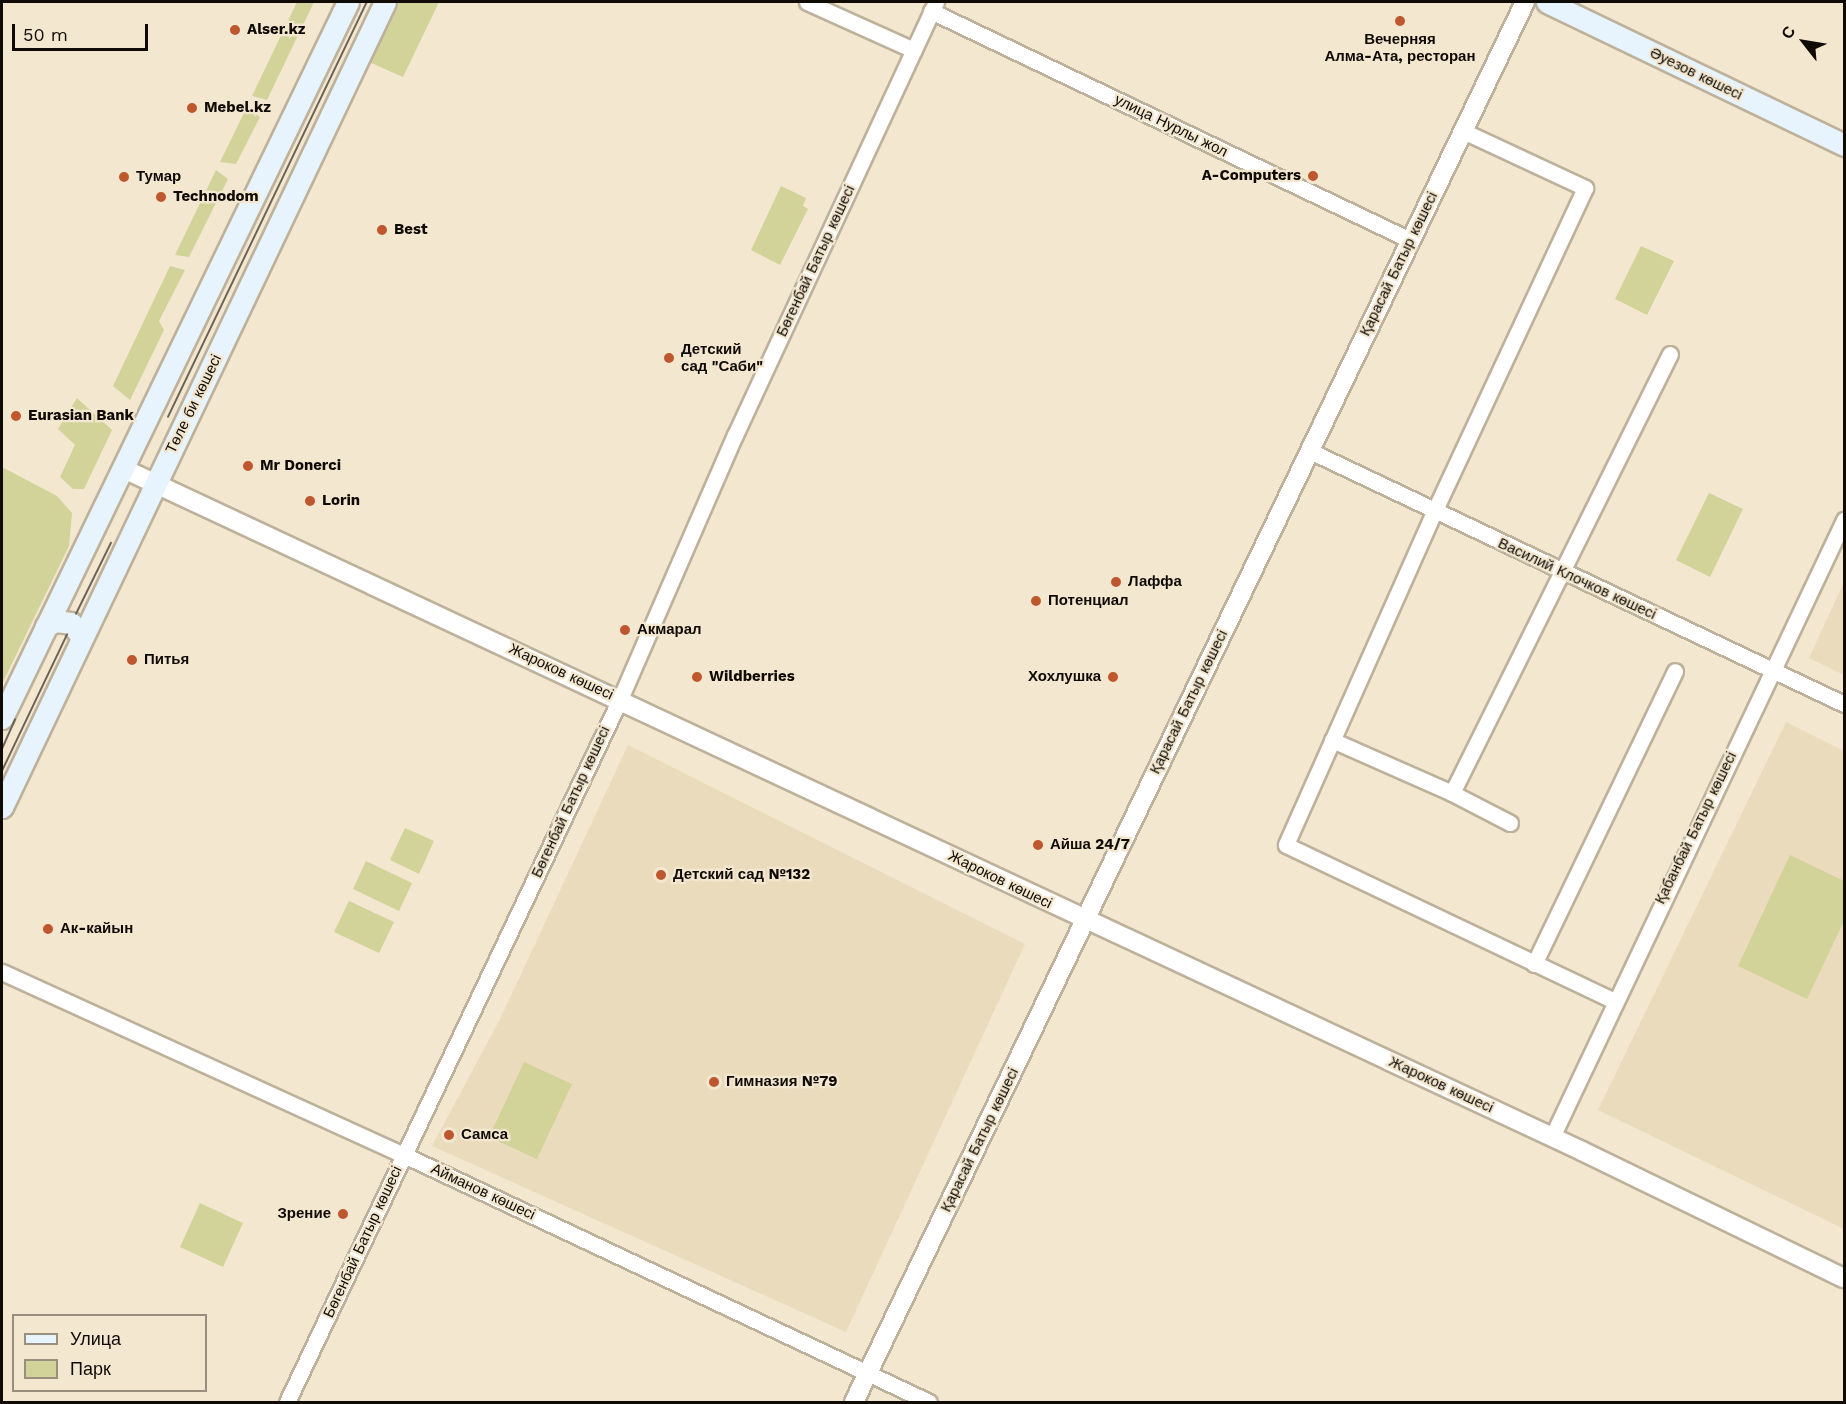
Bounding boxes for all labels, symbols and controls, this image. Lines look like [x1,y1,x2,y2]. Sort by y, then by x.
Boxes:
scale bar [15,12,152,50]
north arrow [1774,12,1834,72]
marker: Вечерняя Алма-Ата, ресторан [1393,14,1407,28]
place label: Alser.kz [247,21,305,39]
marker: Alser.kz [228,23,242,37]
text: С [1777,23,1799,42]
text: 50 m [23,24,68,45]
place label: Вечерняя Алма-Ата, ресторан [1324,30,1476,65]
street label: Әуезов көшесі [1647,44,1745,104]
street label: улица Нурлы жол [1111,91,1231,161]
place label: Mebel.kz [204,99,271,117]
marker: Mebel.kz [185,101,199,115]
place label: A-Computers [1202,167,1301,185]
place label: Тумар [136,168,181,186]
marker: A-Computers [1306,169,1320,183]
marker: Тумар [117,170,131,184]
street label: Бөгенбай Батыр көшесі [773,182,859,340]
place label: Technodom [173,188,259,206]
street label: Қарасай Батыр көшесі [1356,189,1442,339]
marker: Technodom [154,190,168,204]
place label: Best [394,221,427,239]
marker: Best [375,223,389,237]
place label: Детский сад "Саби" [681,340,763,375]
marker: Детский сад "Саби" [662,351,676,365]
street label: Төле би көшесі [162,352,226,456]
place label: Eurasian Bank [28,407,134,425]
marker: Eurasian Bank [9,409,23,423]
place label: Mr Donerci [260,457,341,475]
marker: Mr Donerci [241,459,255,473]
place label: Lorin [322,492,360,510]
marker: Lorin [303,494,317,508]
street label: Василий Клочков көшесі [1495,534,1659,624]
place label: Лаффа [1128,573,1182,591]
marker: Лаффа [1109,575,1123,589]
place label: Потенциал [1048,592,1129,610]
marker: Потенциал [1029,594,1043,608]
place label: Акмарал [637,621,702,639]
marker: Акмарал [618,623,632,637]
street label: Қарасай Батыр көшесі [1146,627,1232,777]
street label: Жароков көшесі [506,640,616,704]
place label: Питья [144,651,189,669]
marker: Питья [125,653,139,667]
place label: Wildberries [709,668,795,686]
place label: Хохлушка [1028,668,1101,686]
marker: Wildberries [690,670,704,684]
marker: Хохлушка [1106,670,1120,684]
street label: Бөгенбай Батыр көшесі [528,723,614,881]
street label: Қабанбай Батыр көшесі [1651,749,1741,907]
place label: Айша 24/7 [1050,836,1130,854]
marker: Айша 24/7 [1031,838,1045,852]
street label: Жароков көшесі [945,847,1055,913]
place label: Детский сад №132 [673,866,810,884]
marker: Детский сад №132 [654,868,668,882]
place label: Ак-кайын [60,920,133,938]
marker: Ак-кайын [41,922,55,936]
street label: Жароков көшесі [1386,1053,1496,1117]
street label: Қарасай Батыр көшесі [937,1065,1023,1215]
place label: Гимназия №79 [726,1073,838,1091]
marker: Гимназия №79 [707,1075,721,1089]
place label: Самса [461,1126,508,1144]
marker: Самса [442,1128,456,1142]
street label: Айманов көшесі [428,1160,538,1224]
street label: Бөгенбай Батыр көшесі [320,1163,406,1321]
place label: Зрение [277,1205,331,1223]
marker: Зрение [336,1207,350,1221]
legend [12,1314,207,1392]
text: Улица [70,1328,121,1349]
text: Парк [70,1358,111,1379]

